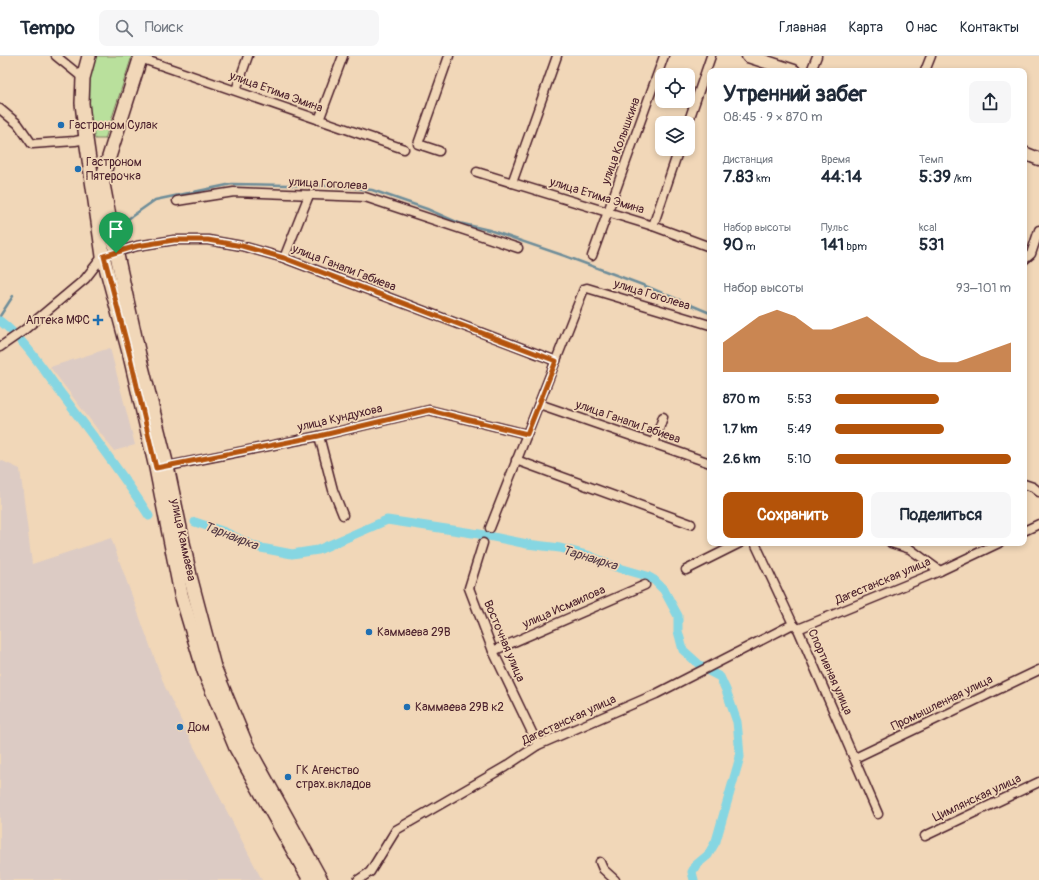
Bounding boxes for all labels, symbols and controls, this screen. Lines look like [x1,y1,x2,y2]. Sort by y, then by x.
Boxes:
search box [99,10,379,46]
text: Tempo [20,16,75,40]
icon: search [113,17,135,39]
text: Поиск [145,18,184,37]
text: Главная [779,19,826,36]
text: Карта [848,19,883,36]
text: О нас [905,19,938,36]
text: Контакты [960,19,1019,36]
street label: улица Етима Эмина [226,68,325,116]
map controls [655,68,695,156]
button: locate [655,68,695,108]
text: Утренний забег [723,80,867,108]
button: share [969,81,1011,123]
street label: улица Колышкина [598,95,644,187]
text: 08:45 · 9 × 870 m [723,109,823,125]
button: layers [655,116,695,156]
place label: Гастроном Сулак [69,118,158,133]
marker: Гастроном Сулак [56,120,66,130]
text: Дистанция [723,153,773,166]
text: Время [821,153,850,166]
text: Темп [919,153,943,166]
place label: Гастроном Пятерочка [86,155,142,184]
marker: Гастроном Пятерочка [73,164,83,174]
text: 7.83 [723,166,754,187]
text: 44:14 [821,166,862,187]
text: 5:39 [919,166,951,187]
text: km [754,172,771,185]
text: /km [951,172,972,185]
street label: улица Гоголева [287,174,368,194]
street label: улица Етима Эмина [547,174,647,218]
pin [99,212,133,253]
icon: arrive [105,218,127,240]
text: Набор высоты [723,221,791,234]
text: Пульс [821,221,849,234]
text: kcal [919,221,937,234]
text: 90 [723,234,743,255]
text: 141 [821,234,844,255]
text: 531 [919,234,944,255]
text: m [743,240,756,253]
text: bpm [844,240,867,253]
street label: улица Ганапи Габиева [289,241,398,295]
street label: улица Гоголева [611,276,692,314]
text: Набор высоты [723,280,804,296]
text: 93–101 m [956,280,1011,296]
place label: Аптека МФС [26,313,90,328]
marker: Аптека МФС [93,315,103,325]
text: 870 m [723,391,760,407]
text: 5:53 [787,391,812,407]
street label: улица Ганапи Габиева [573,397,683,447]
street label: улица Кундухова [295,401,384,435]
text: 1.7 km [723,421,758,437]
text: 5:49 [787,421,812,437]
text: 2.6 km [723,451,760,467]
text: 5:10 [787,451,811,467]
button: Сохранить [723,492,863,538]
button: Поделиться [871,492,1011,538]
street label: улица Каммаева [167,496,199,583]
water label: Тарнаирка [202,518,261,554]
water label: Тарнаирка [561,542,620,574]
street label: Дагестанская улица [832,554,933,608]
street label: улица Исмаилова [519,582,608,632]
street label: Восточная улица [480,598,528,684]
place label: Каммаева 29В [377,625,451,640]
marker: Каммаева 29В [364,627,374,637]
street label: Спортивная улица [804,627,856,718]
street label: Промышленная улица [889,672,996,734]
street label: Дагестанская улица [519,691,619,749]
place label: Каммаева 29В к2 [415,700,504,715]
marker: Каммаева 29В к2 [402,702,412,712]
place label: Дом [187,720,210,735]
marker: Дом [175,722,185,732]
place label: ГК Агенство страх.вкладов [296,763,371,792]
street label: Цимлянская улица [930,771,1024,825]
marker: ГК Агенство страх.вкладов [283,772,293,782]

